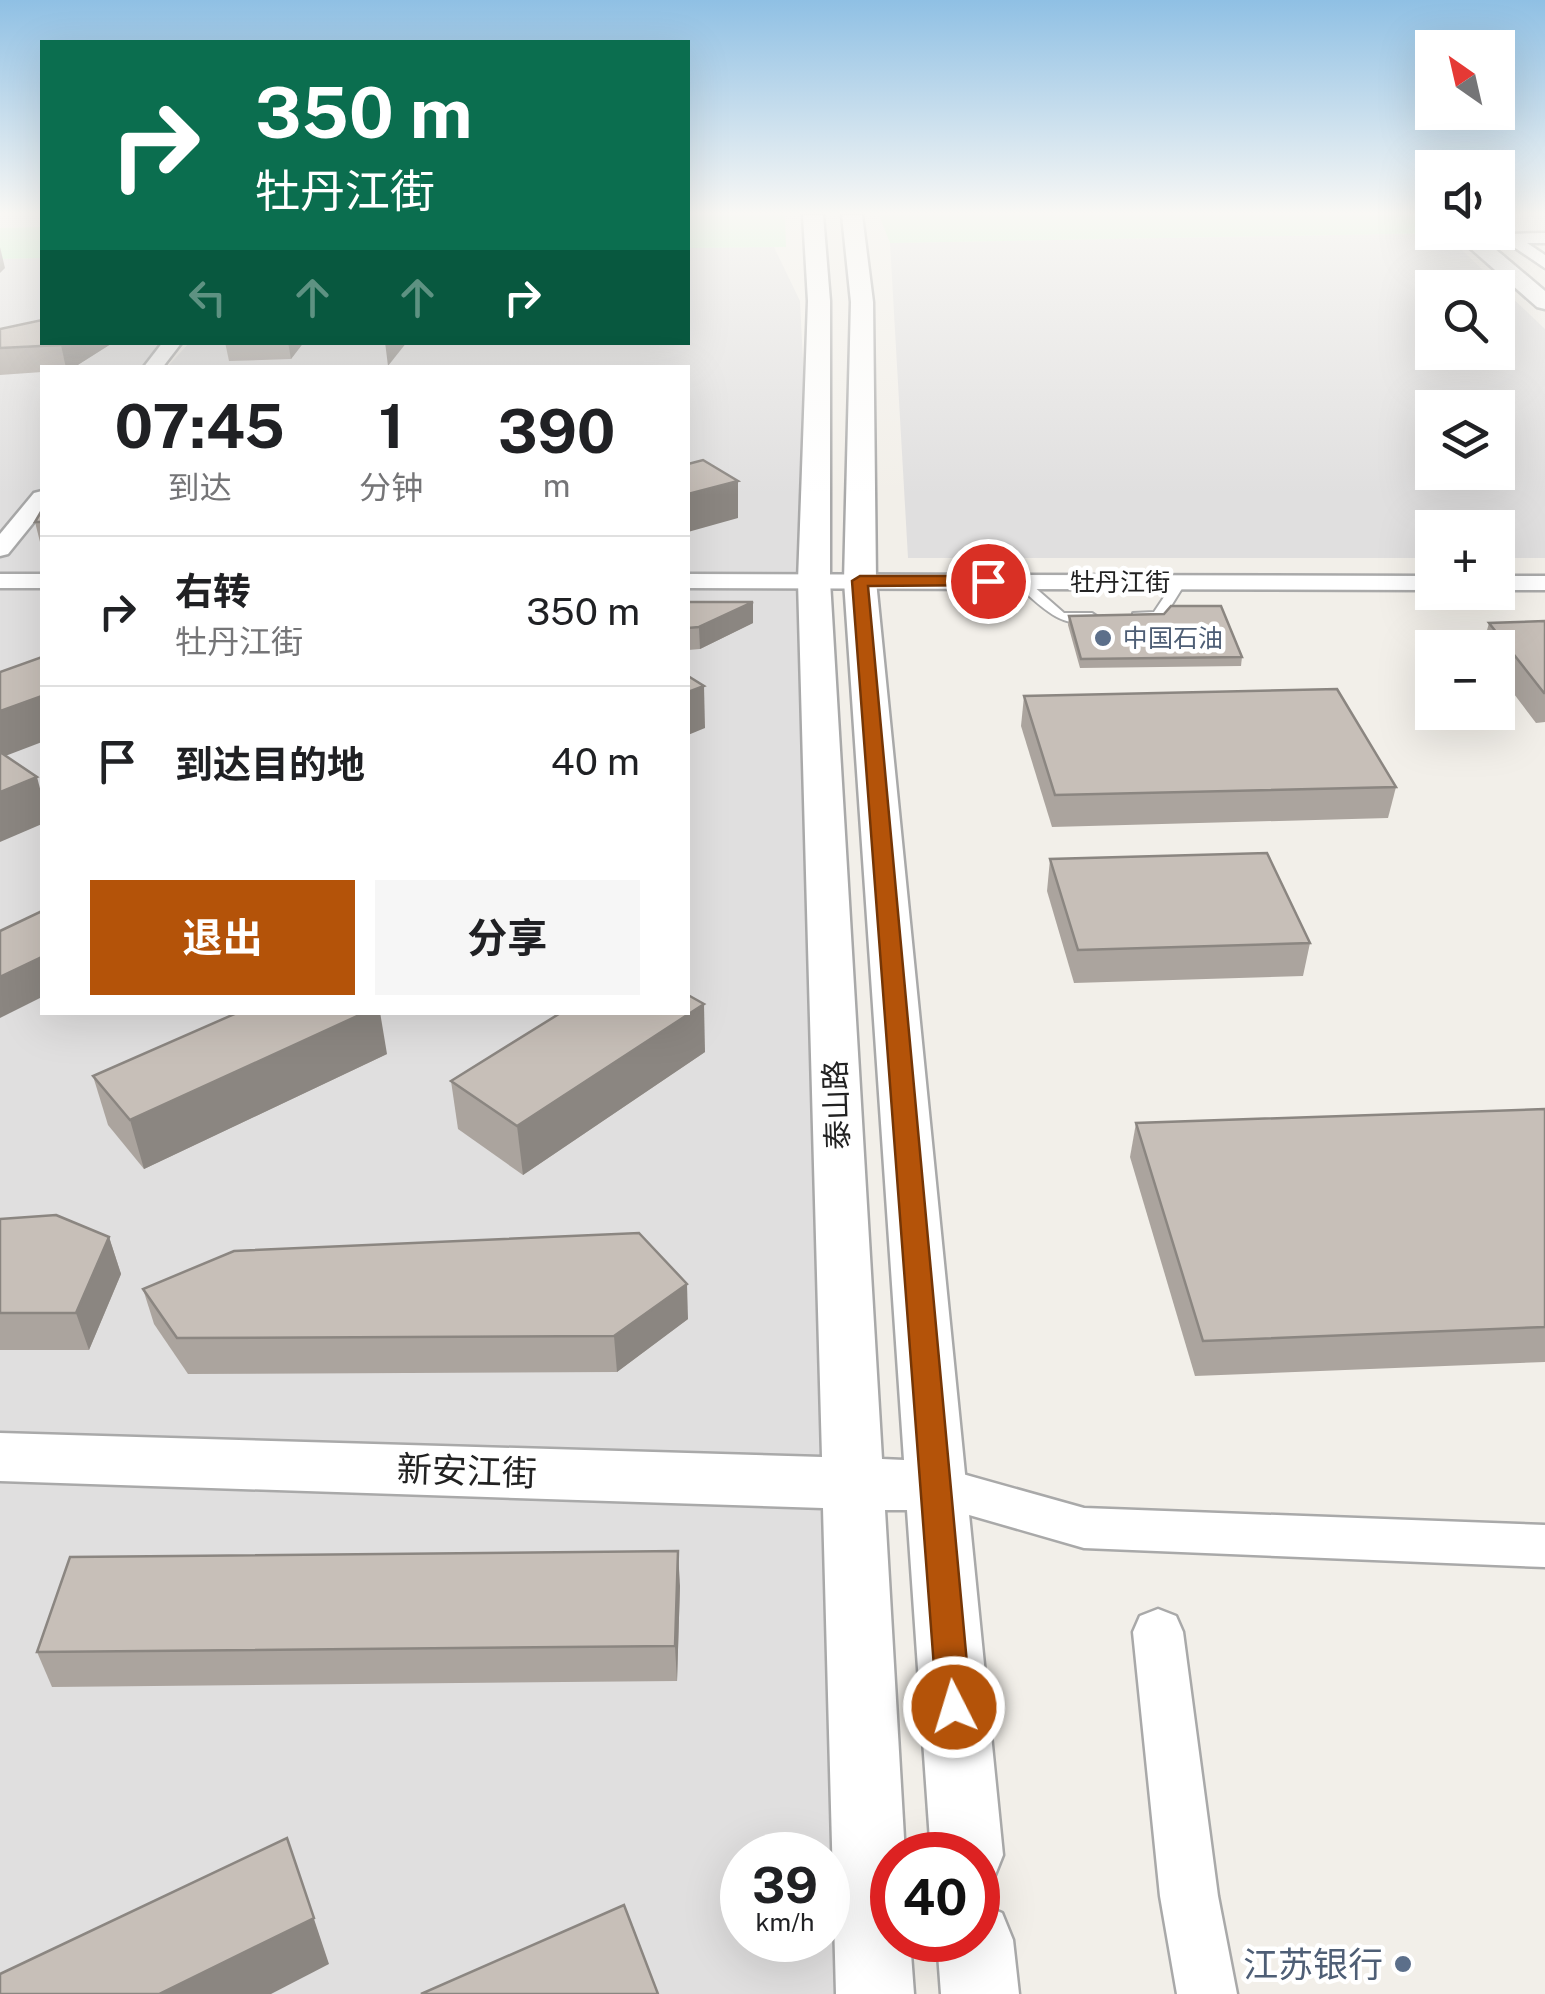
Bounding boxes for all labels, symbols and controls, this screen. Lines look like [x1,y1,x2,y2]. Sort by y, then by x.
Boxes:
north arrow [1415,30,1515,130]
map controls [1415,30,1515,730]
text: 350 m [255,71,472,154]
icon: right [90,80,220,210]
button: sound [1415,150,1515,250]
text: 牡丹江街 [255,164,435,217]
icon: left [180,270,235,325]
icon: ahead [285,270,340,325]
icon: ahead [390,270,445,325]
icon: right [495,270,550,325]
button: search [1415,270,1515,370]
button: layers [1415,390,1515,490]
text: 07:45 [114,391,285,462]
text: 1 [378,391,404,462]
text: 390 [498,396,616,467]
text: m [543,467,570,504]
text: 到达 [168,469,232,506]
text: 分钟 [359,469,423,506]
button: + [1415,510,1515,610]
pin [946,539,1031,624]
icon: arrive [961,554,1016,609]
street label: 牡丹江街 [1070,567,1170,597]
text: 右转 [175,569,251,614]
icon: right [90,584,145,639]
text: 350 m [526,589,640,634]
text: 牡丹江街 [175,623,303,660]
place label: 中国石油 [1123,623,1223,653]
marker: 中国石油 [1092,627,1114,649]
button: − [1415,630,1515,730]
icon: arrive [90,734,145,789]
text: 40 m [551,739,640,784]
text: 到达目的地 [175,742,365,787]
button: 退出 [90,880,355,995]
button: 分享 [375,880,640,995]
street label: 泰山路 [816,1059,856,1151]
street label: 新安江街 [396,1448,538,1494]
position arrow [902,1655,1006,1759]
speed limit sign: 40 [870,1832,1000,1962]
text: 39 [752,1855,818,1914]
text: km/h [756,1907,814,1937]
place label: 江苏银行 [1243,1944,1383,1985]
marker: 江苏银行 [1392,1953,1414,1975]

